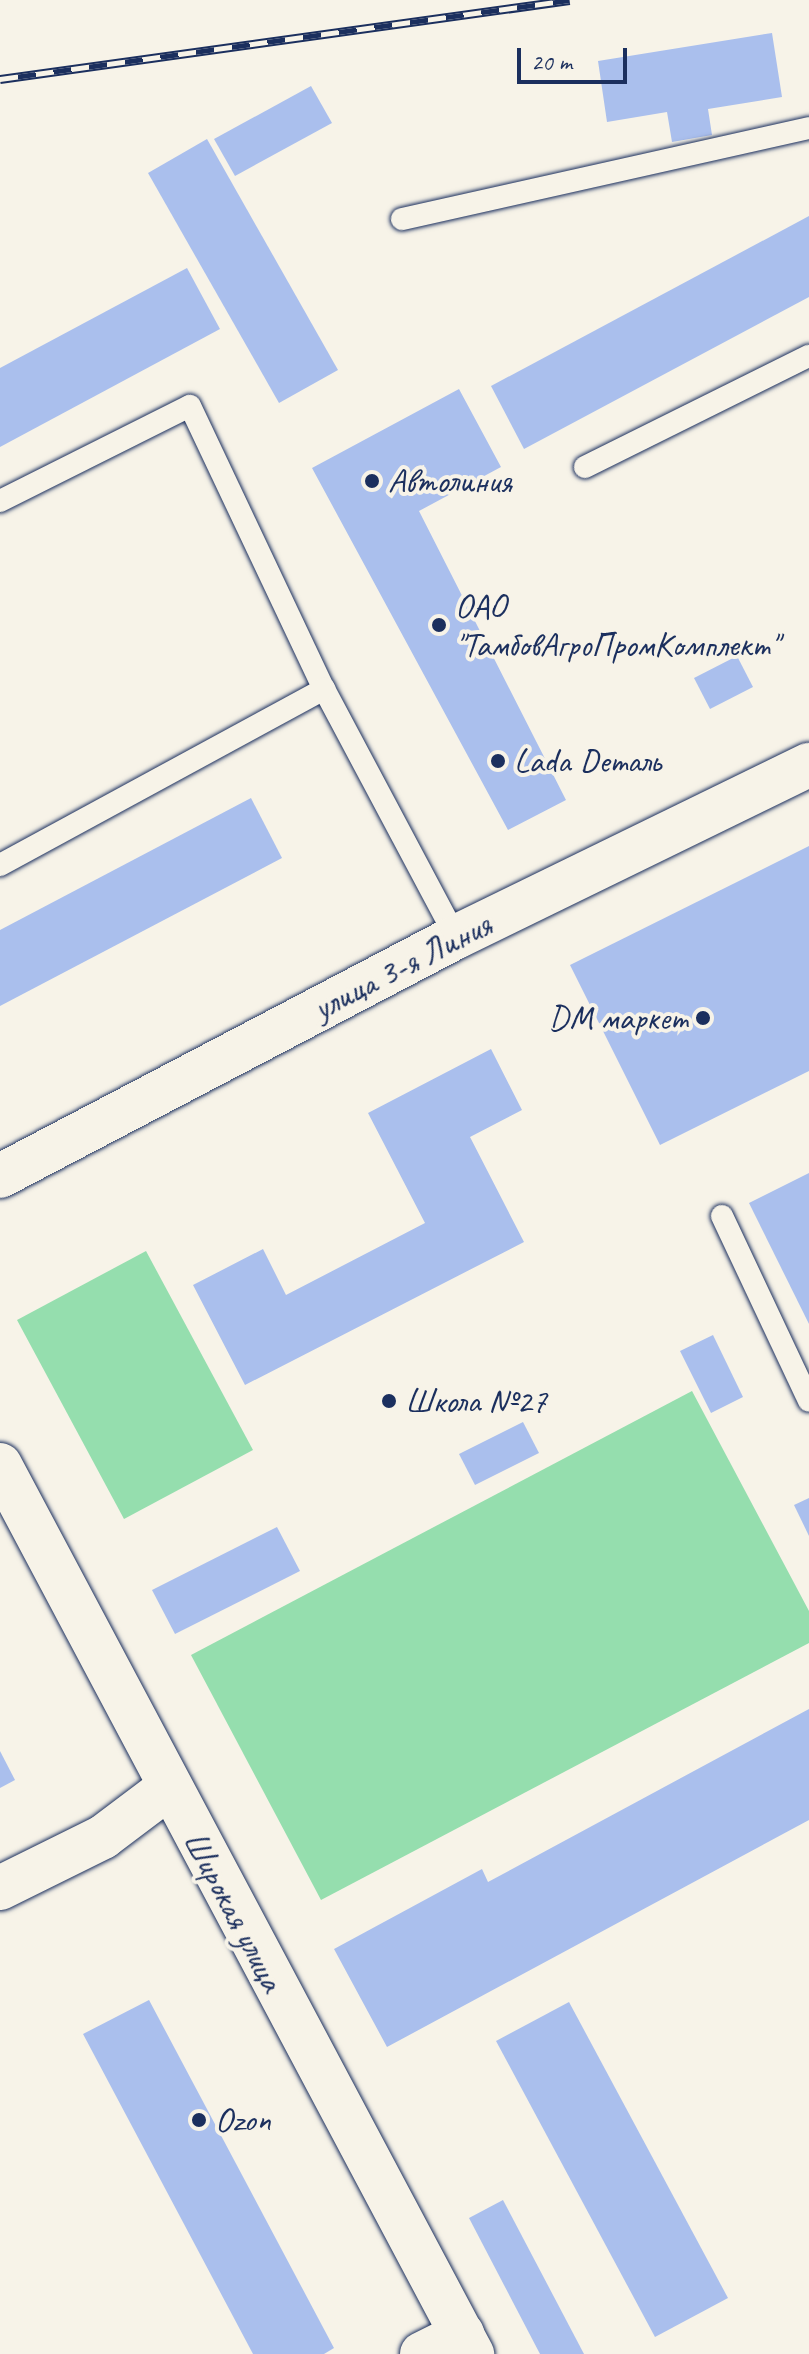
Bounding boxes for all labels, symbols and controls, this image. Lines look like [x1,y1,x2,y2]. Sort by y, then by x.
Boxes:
scale bar [521,32,631,82]
text: 20 m [531,47,572,77]
place label: Автолиния [388,461,512,501]
marker: Автолиния [363,472,381,490]
place label: ОАО "ТамбовАгроПромКомплект" [455,585,778,664]
marker: ОАО "ТамбовАгроПромКомплект" [430,616,448,634]
place label: Lada Dеталь [514,741,661,781]
marker: Lada Dеталь [489,752,507,770]
street label: улица 3-я Линия [306,904,498,1028]
place label: DM маркет [548,998,687,1038]
marker: DM маркет [694,1009,712,1027]
place label: Школа №27 [405,1381,547,1421]
marker: Школа №27 [380,1392,398,1410]
street label: Широкая улица [174,1823,294,1999]
place label: Ozon [215,2100,271,2140]
marker: Ozon [190,2111,208,2129]

